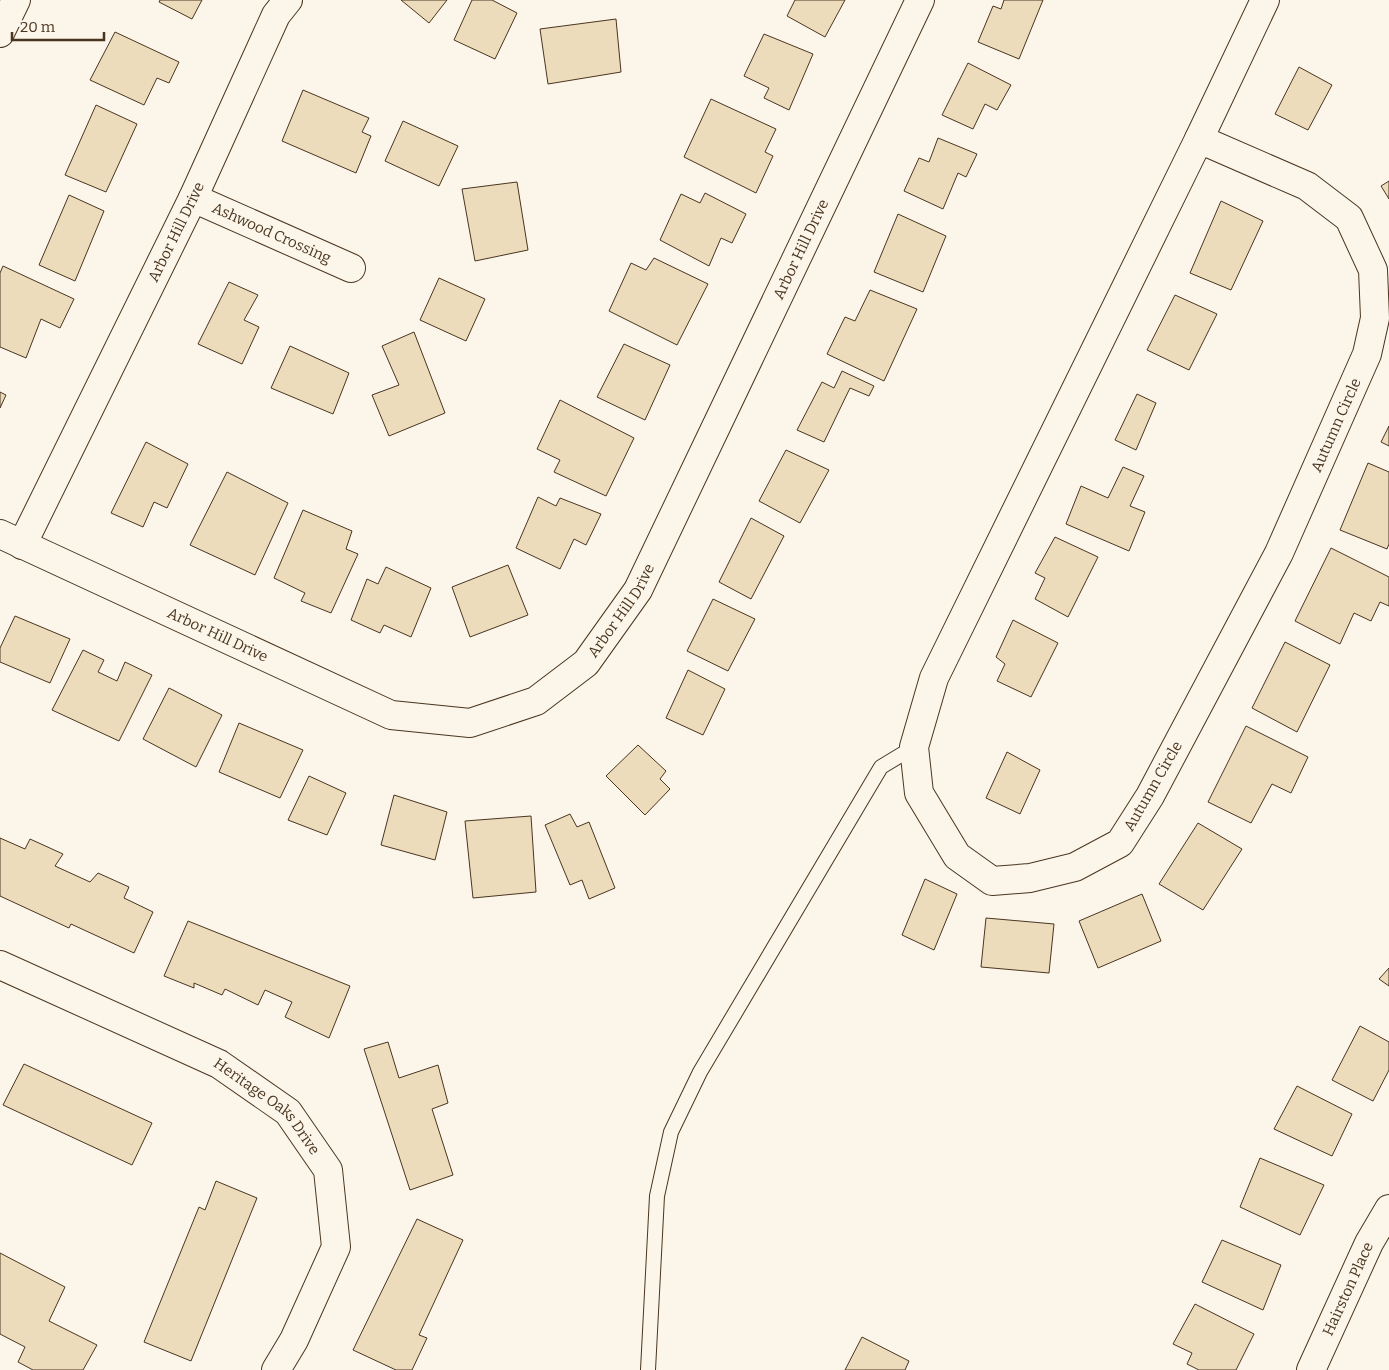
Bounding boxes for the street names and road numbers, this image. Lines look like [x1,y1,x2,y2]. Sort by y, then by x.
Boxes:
street label: Arbor Hill Drive [144,179,208,285]
street label: Arbor Hill Drive [769,196,832,302]
street label: Ashwood Crossing [209,199,334,267]
street label: Autumn Circle [1307,375,1365,475]
street label: Arbor Hill Drive [584,561,658,661]
street label: Arbor Hill Drive [165,604,271,666]
street label: Autumn Circle [1120,738,1186,834]
street label: Heritage Oaks Drive [210,1054,324,1158]
street label: Hairston Place [1319,1239,1377,1339]

